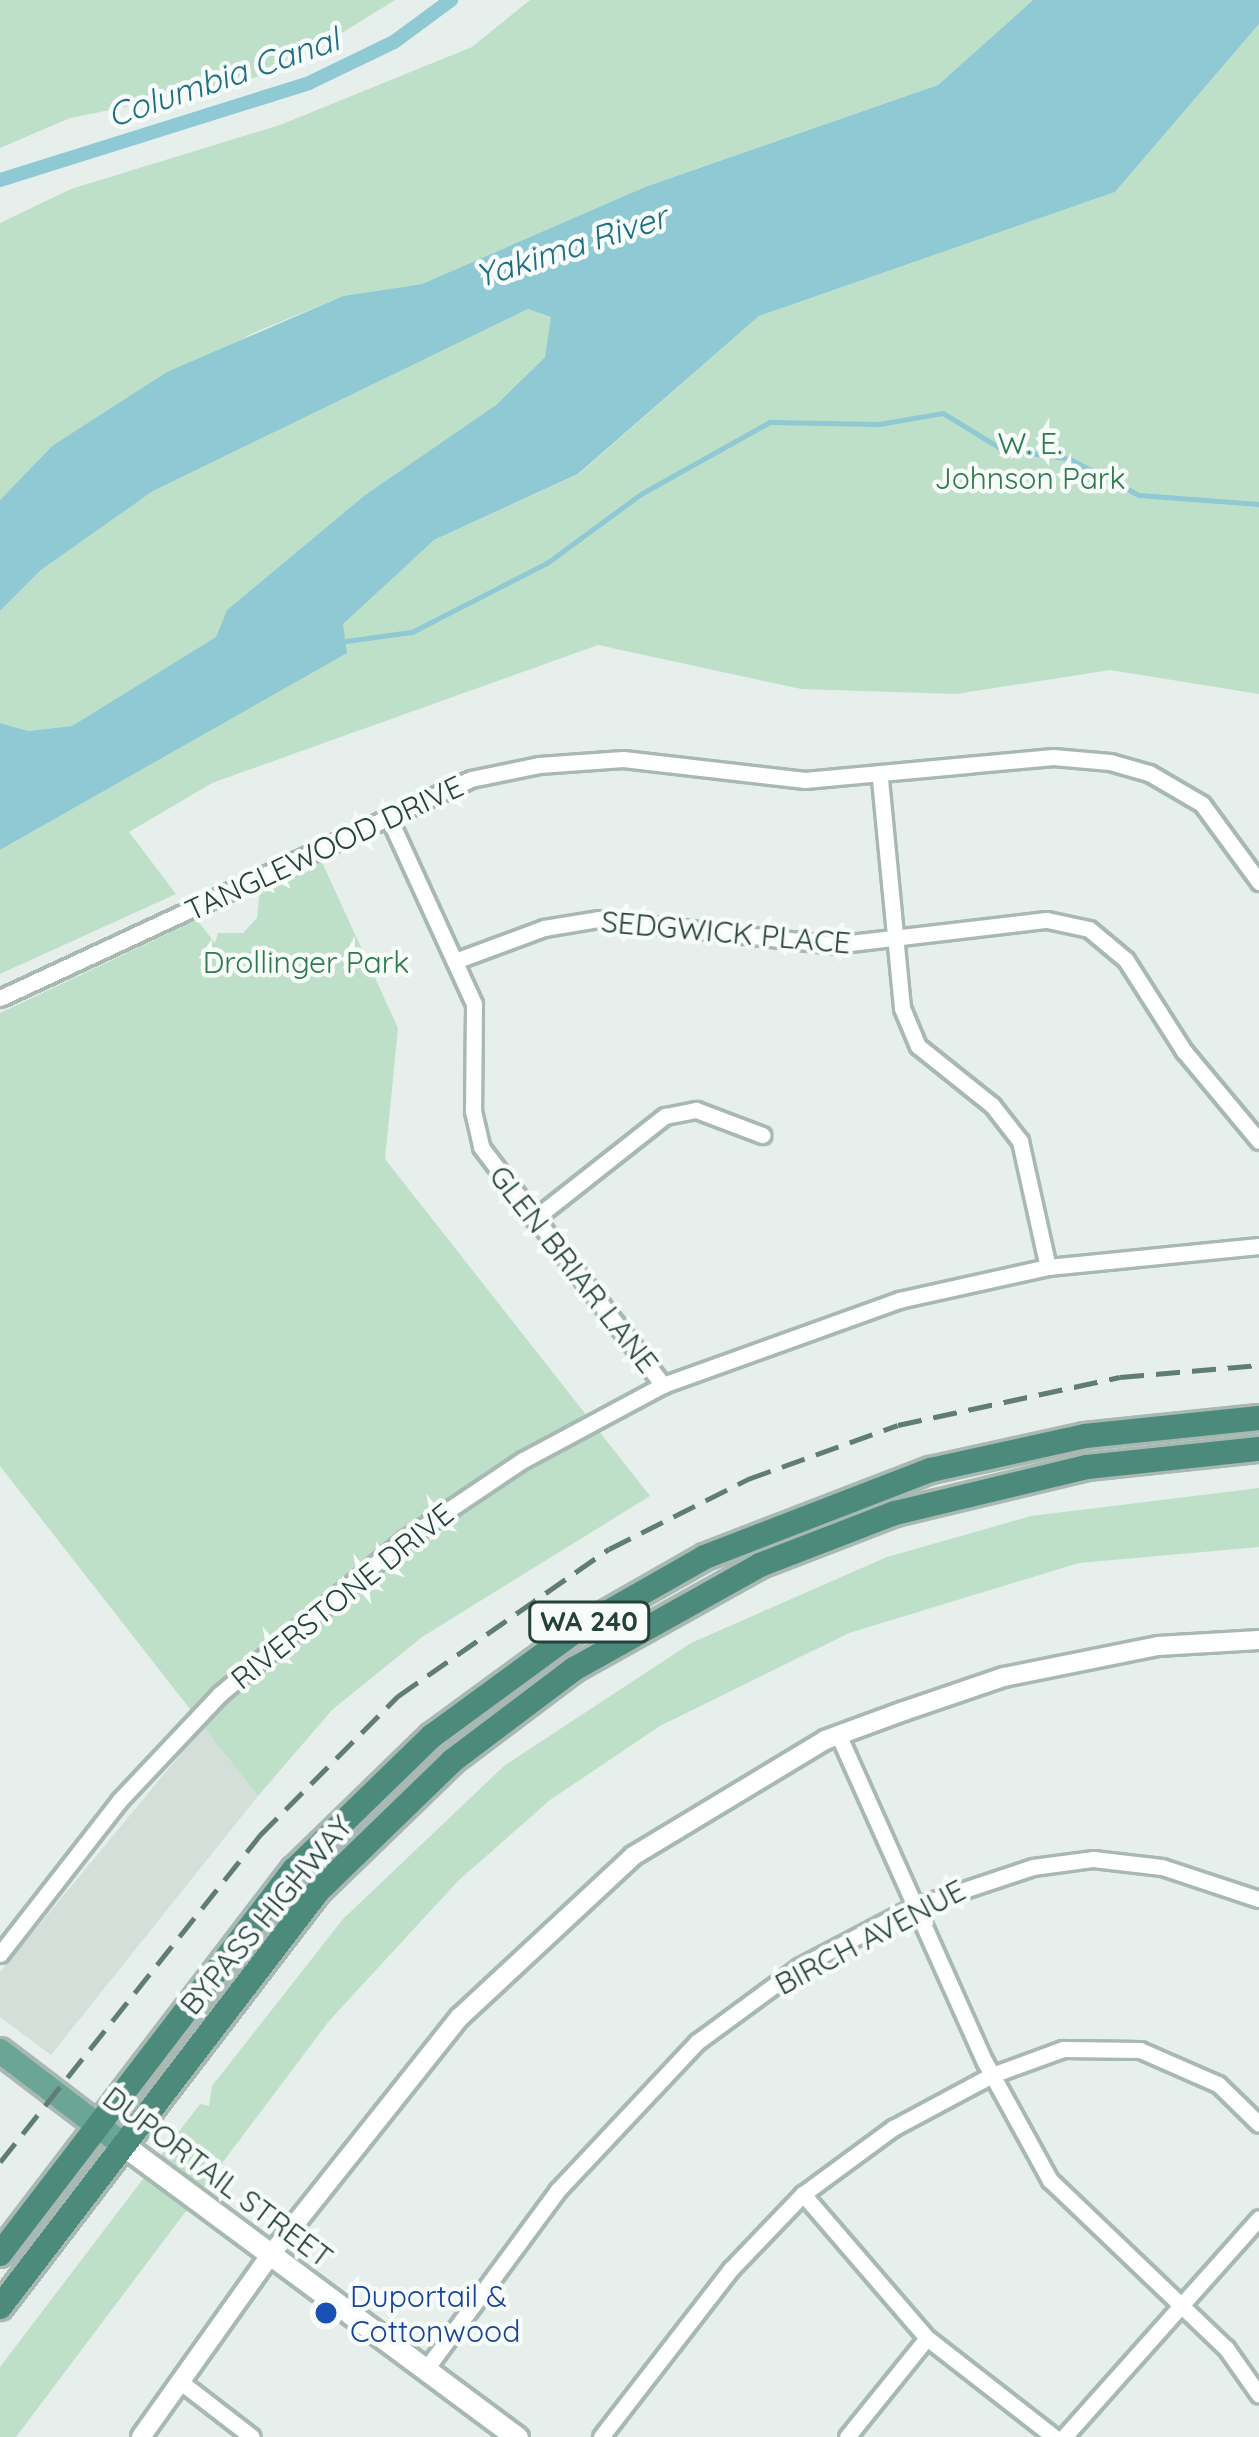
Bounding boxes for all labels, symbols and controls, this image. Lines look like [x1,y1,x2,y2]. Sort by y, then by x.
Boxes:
water label: Columbia Canal [102,19,344,135]
water label: Yakima River [470,196,672,296]
park label: W. E. Johnson Park [935,425,1125,496]
street label: TANGLEWOOD DRIVE [179,768,469,928]
street label: SEDGWICK PLACE [600,903,852,961]
park label: Drollinger Park [203,944,409,980]
street label: GLEN BRIAR LANE [482,1158,666,1380]
street label: RIVERSTONE DRIVE [224,1495,460,1697]
road number: WA 240 [526,1601,652,1643]
street label: BYPASS HIGHWAY [172,1808,360,2022]
street label: BIRCH AVENUE [769,1872,971,2002]
street label: DUPORTAIL STREET [96,2079,340,2275]
place label: Duportail & Cottonwood [350,2278,520,2348]
marker: Duportail & Cottonwood [313,2300,339,2326]

